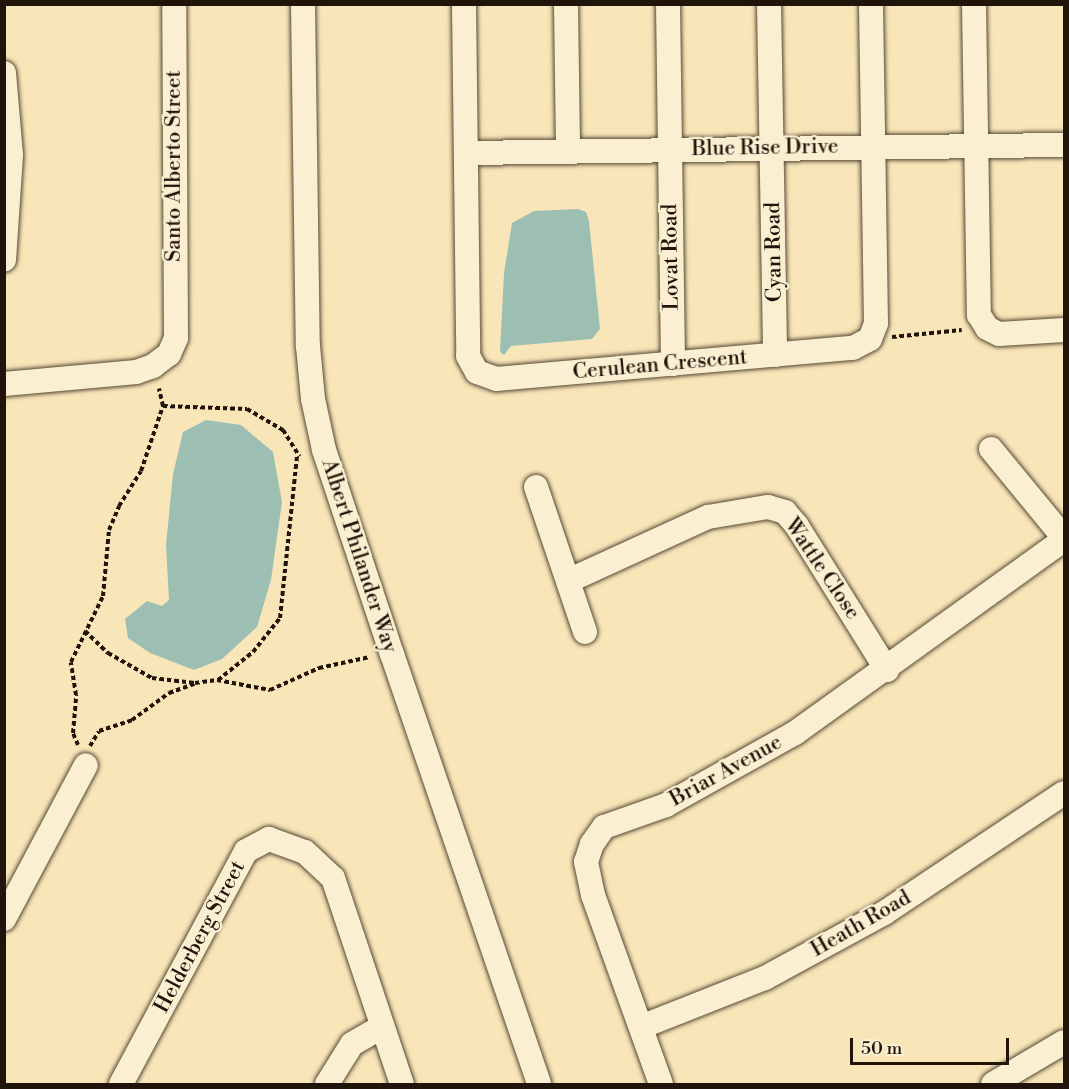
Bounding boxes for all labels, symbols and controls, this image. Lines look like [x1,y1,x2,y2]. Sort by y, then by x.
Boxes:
street label: Santo Alberto Street [161,70,187,262]
street label: Blue Rise Drive [691,134,839,162]
street label: Cyan Road [761,202,787,302]
street label: Lovat Road [657,203,685,311]
street label: Cerulean Crescent [572,345,748,385]
street label: Albert Philander Way [316,456,402,656]
street label: Wattle Close [779,514,865,624]
street label: Briar Avenue [665,730,787,812]
street label: Helderberg Street [149,857,251,1017]
street label: Heath Road [807,885,915,963]
scale bar [853,1026,1012,1064]
text: 50 m [861,1037,902,1060]

